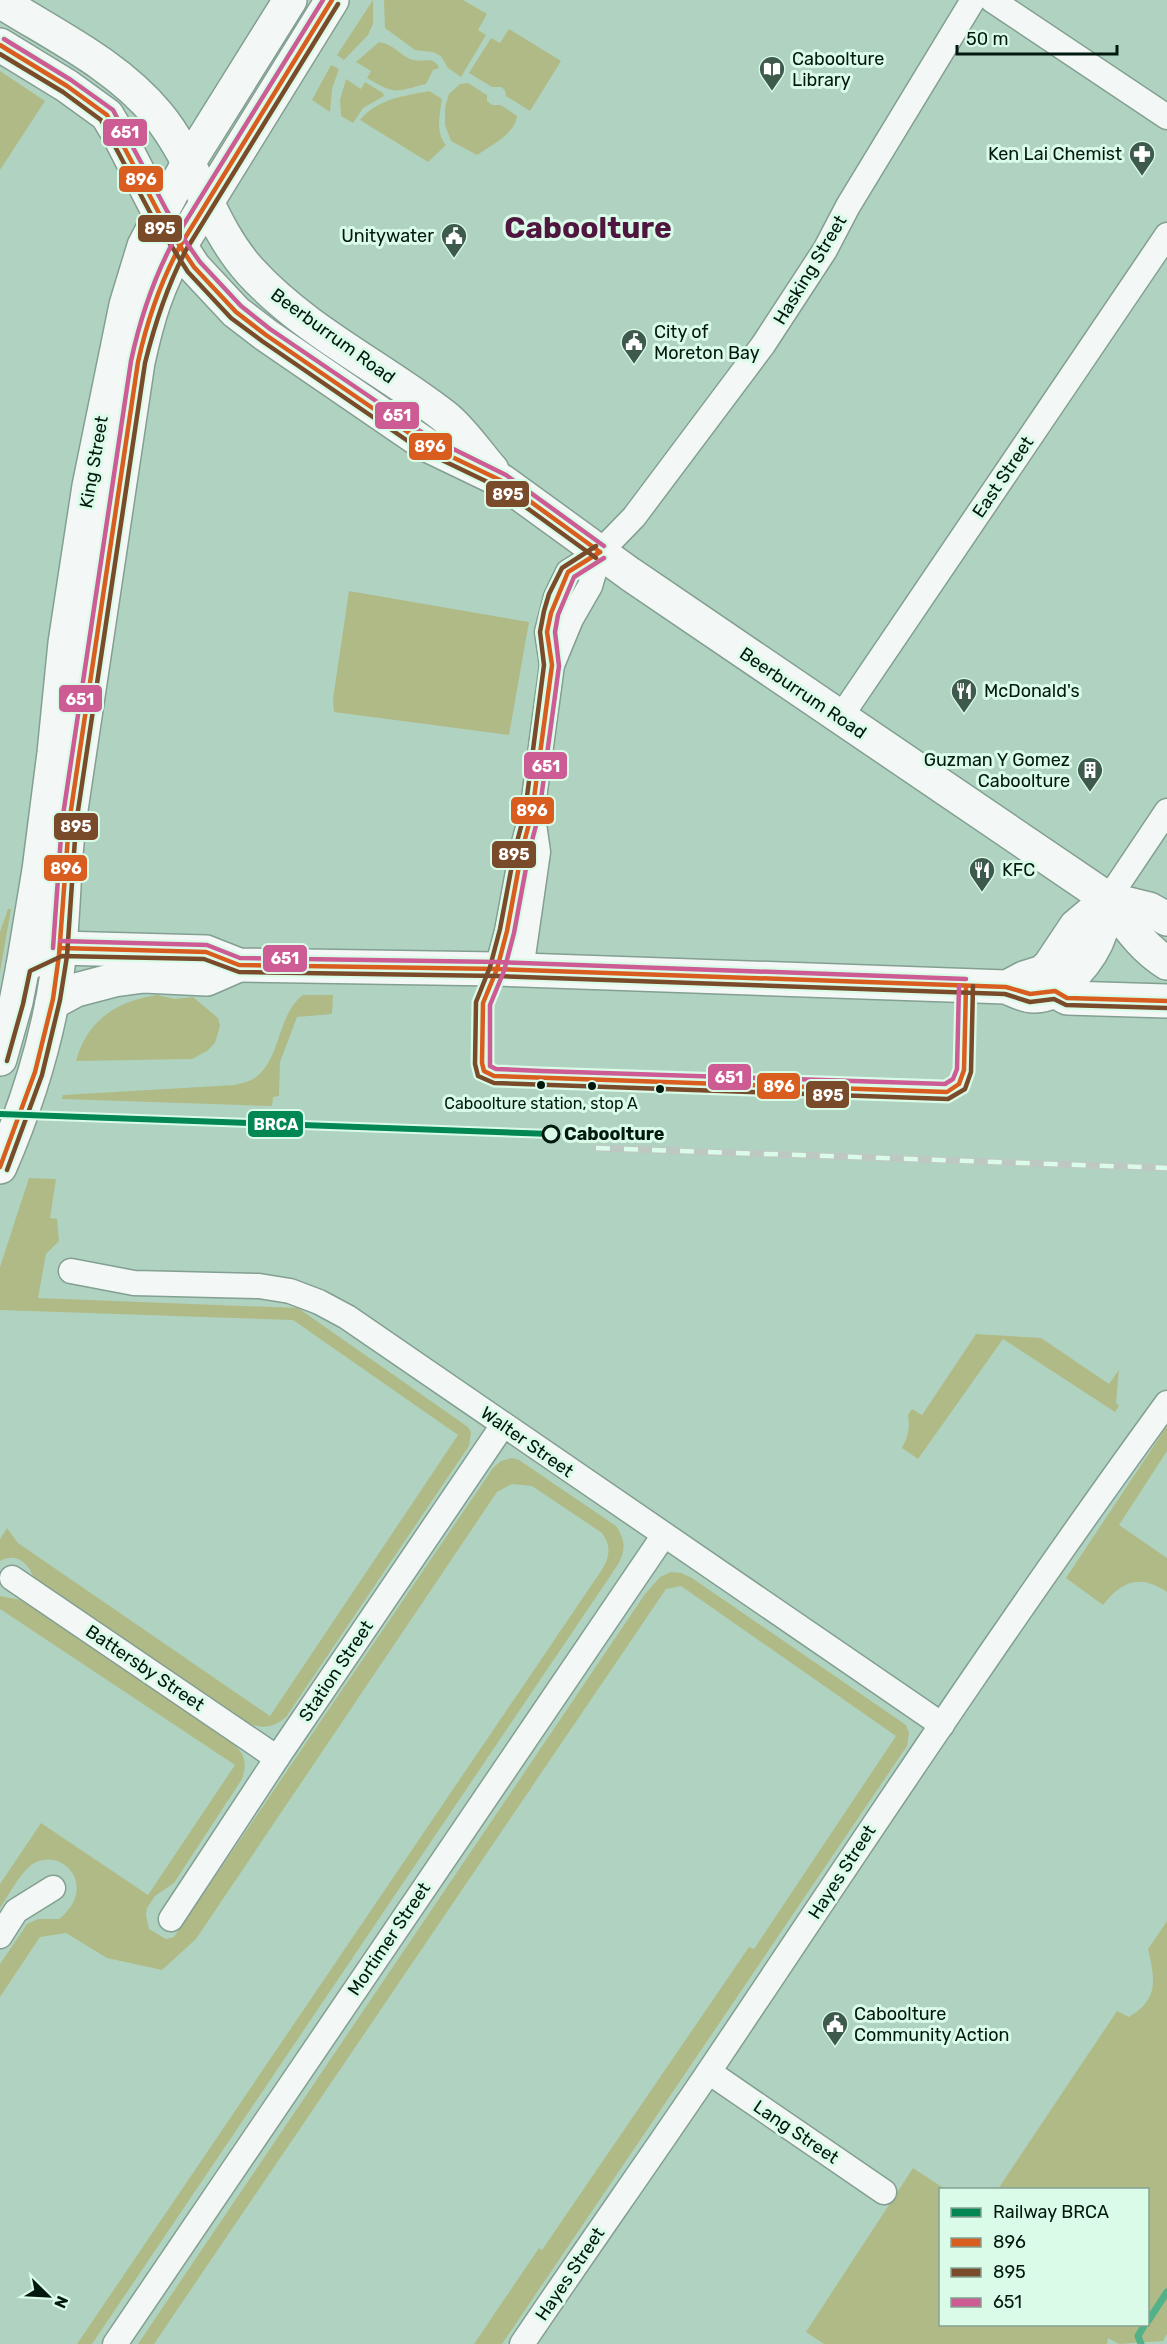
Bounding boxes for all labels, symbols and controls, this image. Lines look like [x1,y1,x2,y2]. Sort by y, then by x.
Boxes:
scale bar [957,18,1118,56]
text: 50 m [966,28,1009,50]
place label: Caboolture Library [792,48,884,91]
library icon: Caboolture Library [757,54,787,92]
line badge: 651 [102,118,148,147]
text: 651 [111,123,139,142]
pharmacy icon: Ken Lai Chemist [1127,139,1157,177]
place label: Ken Lai Chemist [988,143,1122,165]
line badge: 896 [118,165,164,193]
text: 896 [125,170,157,189]
district label: Caboolture [504,210,672,246]
street label: Hasking Street [769,211,851,329]
line badge: 895 [137,214,183,243]
text: 895 [144,219,176,238]
public building icon: Unitywater [439,221,469,259]
place label: Unitywater [341,225,434,247]
street label: Beerburrum Road [267,284,399,388]
place label: City of Moreton Bay [654,321,760,364]
public building icon: City of Moreton Bay [619,327,649,365]
line badge: 651 [374,401,420,430]
text: 651 [383,406,411,425]
street label: King Street [75,414,113,510]
line badge: 896 [408,432,453,461]
street label: East Street [968,432,1038,522]
text: 896 [414,437,446,456]
line badge: 895 [485,480,530,508]
text: 895 [492,485,524,504]
street label: Beerburrum Road [735,642,871,744]
restaurant icon: McDonald's [949,676,979,714]
place label: McDonald's [984,680,1080,702]
line badge: 651 [58,684,103,713]
text: 651 [66,690,94,709]
place label: Guzman Y Gomez Caboolture [924,749,1070,792]
line badge: 651 [523,751,568,780]
building icon: Guzman Y Gomez Caboolture [1075,755,1105,793]
text: 651 [532,757,560,776]
line badge: 896 [510,796,555,825]
text: 896 [516,801,548,820]
line badge: 895 [53,812,99,841]
text: 895 [60,817,92,836]
line badge: 895 [491,840,537,869]
text: 895 [498,845,530,864]
line badge: 896 [43,854,88,882]
restaurant icon: KFC [967,855,997,893]
text: 896 [50,859,82,878]
place label: KFC [1002,859,1035,881]
line badge: 651 [262,944,308,973]
text: 651 [271,949,299,968]
line badge: 651 [707,1063,752,1091]
text: 651 [715,1068,743,1087]
line badge: 896 [756,1072,801,1100]
text: 896 [763,1077,795,1096]
marker: Caboolture station, stop A [535,1079,547,1091]
unlabelled marker [586,1080,598,1092]
line badge: 895 [805,1080,850,1109]
unlabelled marker [654,1083,666,1095]
text: 895 [812,1086,844,1105]
place label: Caboolture station, stop A [444,1094,638,1113]
line badge: BRCA [247,1110,304,1138]
text: BRCA [254,1115,299,1134]
place label: Caboolture [564,1123,665,1145]
marker: Caboolture [542,1125,560,1143]
street label: Walter Street [476,1402,578,1482]
street label: Station Street [294,1616,378,1726]
street label: Battersby Street [82,1620,208,1716]
street label: Hayes Street [803,1821,881,1923]
street label: Mortimer Street [343,1878,435,2000]
place label: Caboolture Community Action [854,2003,1009,2046]
public building icon: Caboolture Community Action [820,2009,850,2047]
street label: Lang Street [749,2095,843,2169]
legend [939,2188,1149,2326]
text: Railway BRCA [993,2201,1109,2223]
street label: Hayes Street [531,2223,609,2325]
text: 896 [993,2231,1026,2253]
text: 895 [993,2261,1026,2283]
north arrow [18,2266,78,2326]
text: 651 [993,2291,1022,2313]
text: N [50,2293,72,2311]

